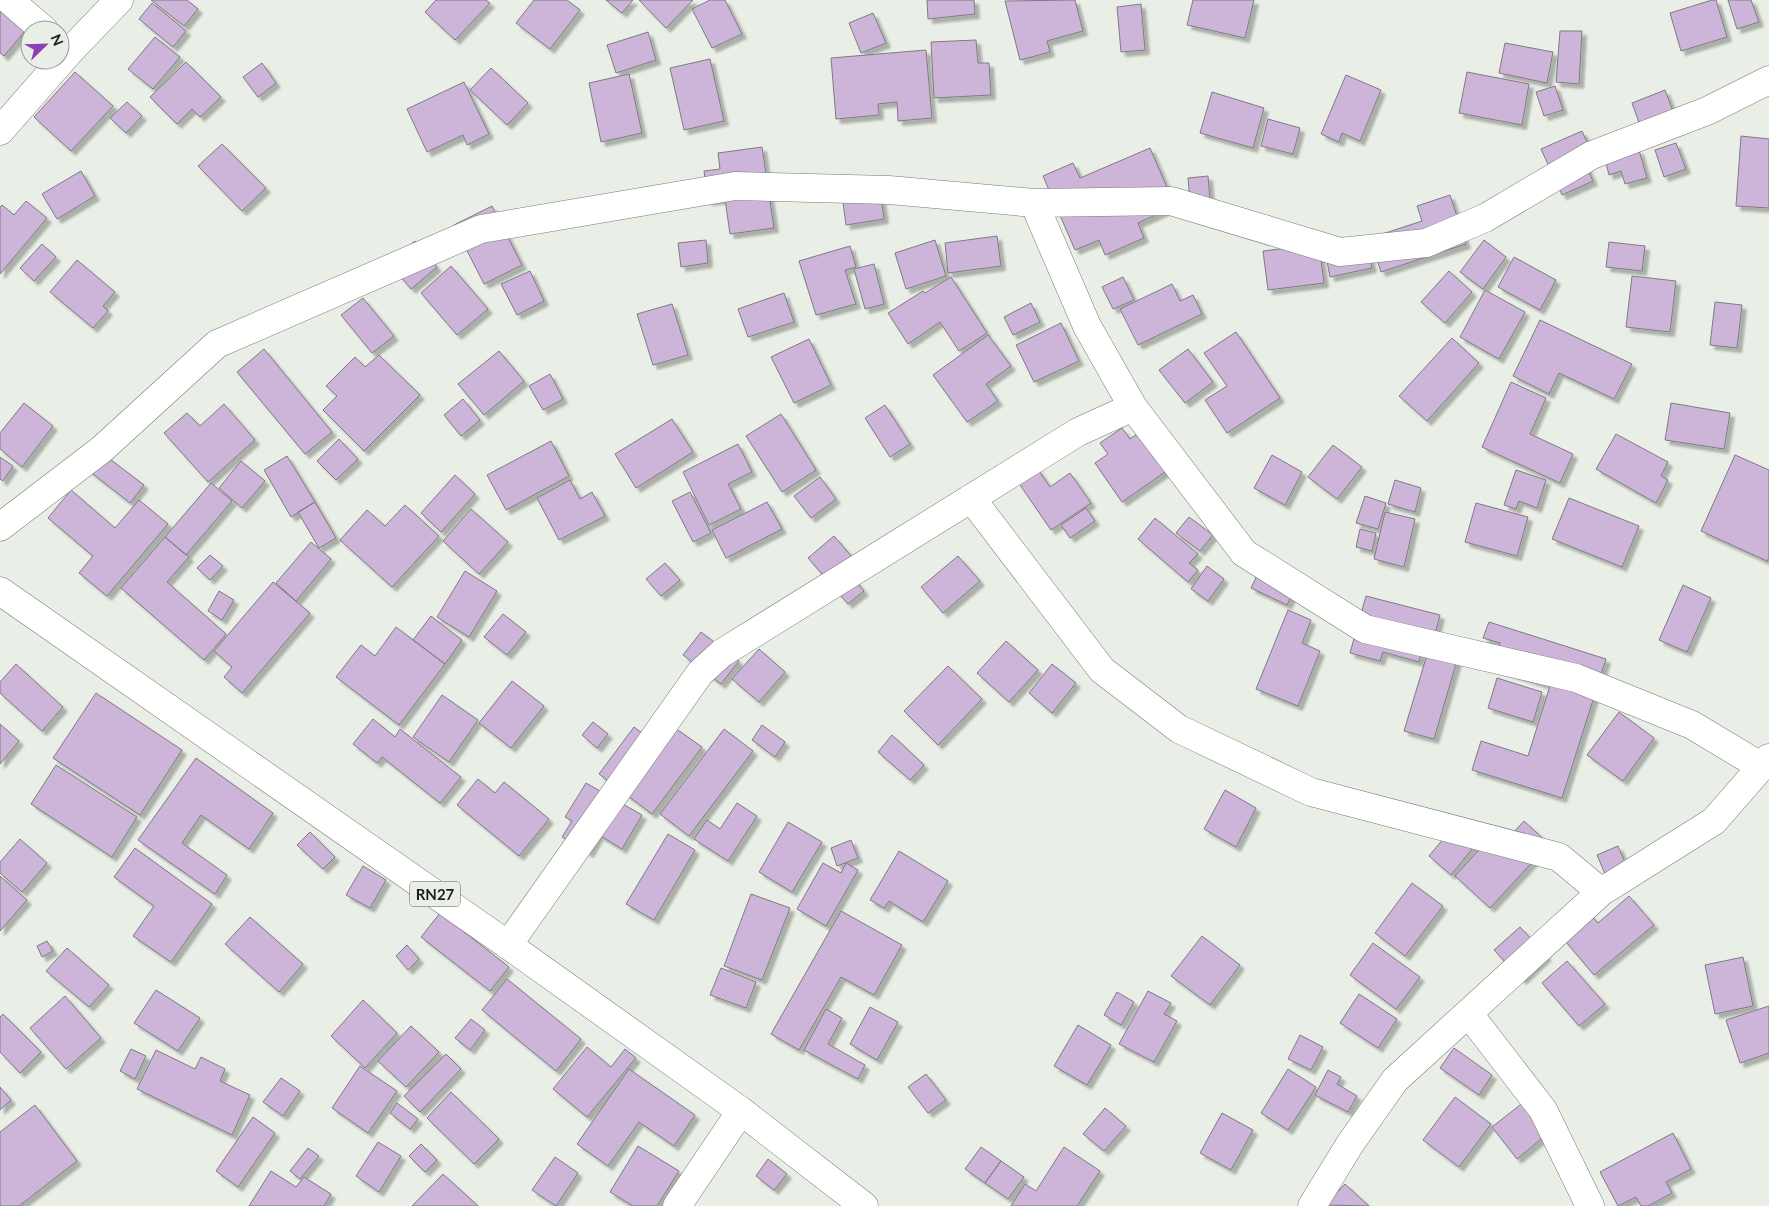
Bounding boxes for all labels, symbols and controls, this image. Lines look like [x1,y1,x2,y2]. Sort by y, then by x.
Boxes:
north arrow [20,20,70,70]
text: N [47,31,67,48]
road number: RN27 [410,882,460,906]

